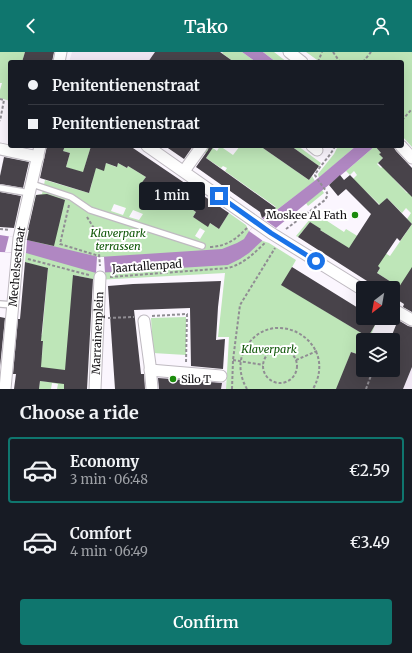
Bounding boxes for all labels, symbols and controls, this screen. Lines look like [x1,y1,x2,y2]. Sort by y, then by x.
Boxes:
icon: back [20,15,42,37]
text: Tako [184,15,228,38]
icon: person [370,15,392,37]
text: Penitentienenstraat [52,76,200,95]
text: Penitentienenstraat [52,114,200,133]
callout: 1 min [139,182,205,210]
text: 1 min [155,187,189,204]
route end [210,187,228,205]
place label: Moskee Al Fath [266,208,348,222]
marker: Moskee Al Fath [350,210,360,220]
street label: Mechelsestraat [6,224,29,307]
park label: Klaverpark terrassen [89,226,146,253]
route start [307,252,325,270]
street label: Jaartallenpad [111,257,183,275]
north arrow [356,281,400,325]
map controls [356,281,400,377]
street label: Marrainenplein [89,291,106,375]
button: layers [356,333,400,377]
park label: Klaverpark [240,342,297,356]
place label: Silo T [181,372,211,386]
marker: Silo T [168,374,178,384]
text: Choose a ride [20,401,139,424]
icon: car [22,452,58,488]
text: Economy [70,452,139,471]
text: €2.59 [349,461,390,480]
text: 3 min · 06:48 [70,471,148,488]
icon: car [22,524,58,560]
text: Comfort [70,524,131,543]
text: €3.49 [350,533,390,552]
text: 4 min · 06:49 [70,543,148,560]
button: Confirm [20,599,392,645]

